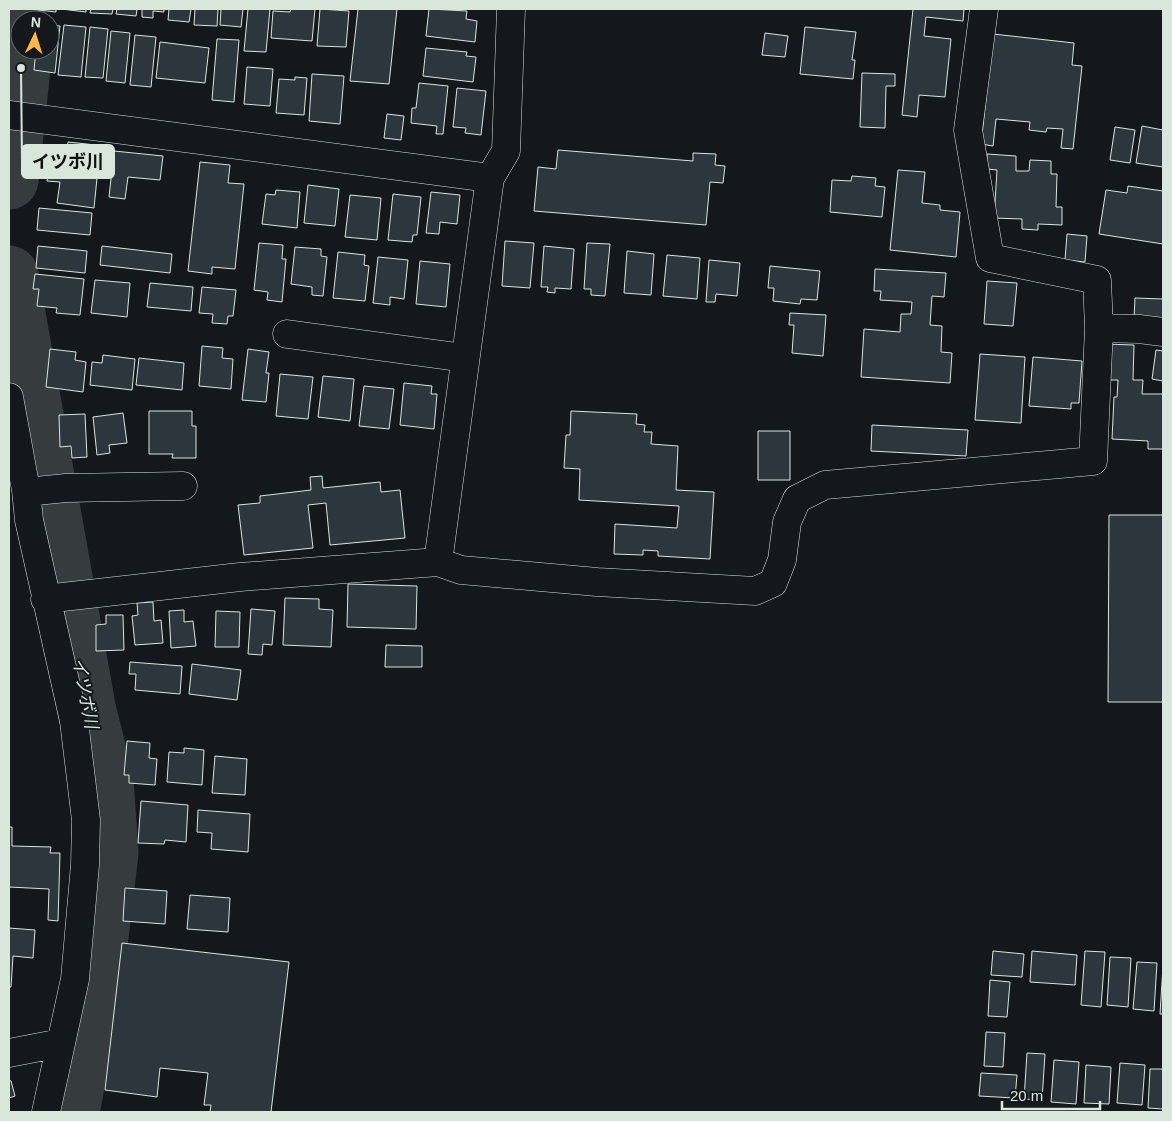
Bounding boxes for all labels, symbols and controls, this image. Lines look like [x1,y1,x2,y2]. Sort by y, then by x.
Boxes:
north arrow [10,10,60,60]
text: N [30,14,42,30]
callout: イツボ川 [22,145,114,178]
text: イツボ川 [32,152,104,172]
water label: イツボ川 [68,656,102,732]
scale bar [1002,1078,1100,1110]
text: 20 m [1010,1087,1043,1104]

